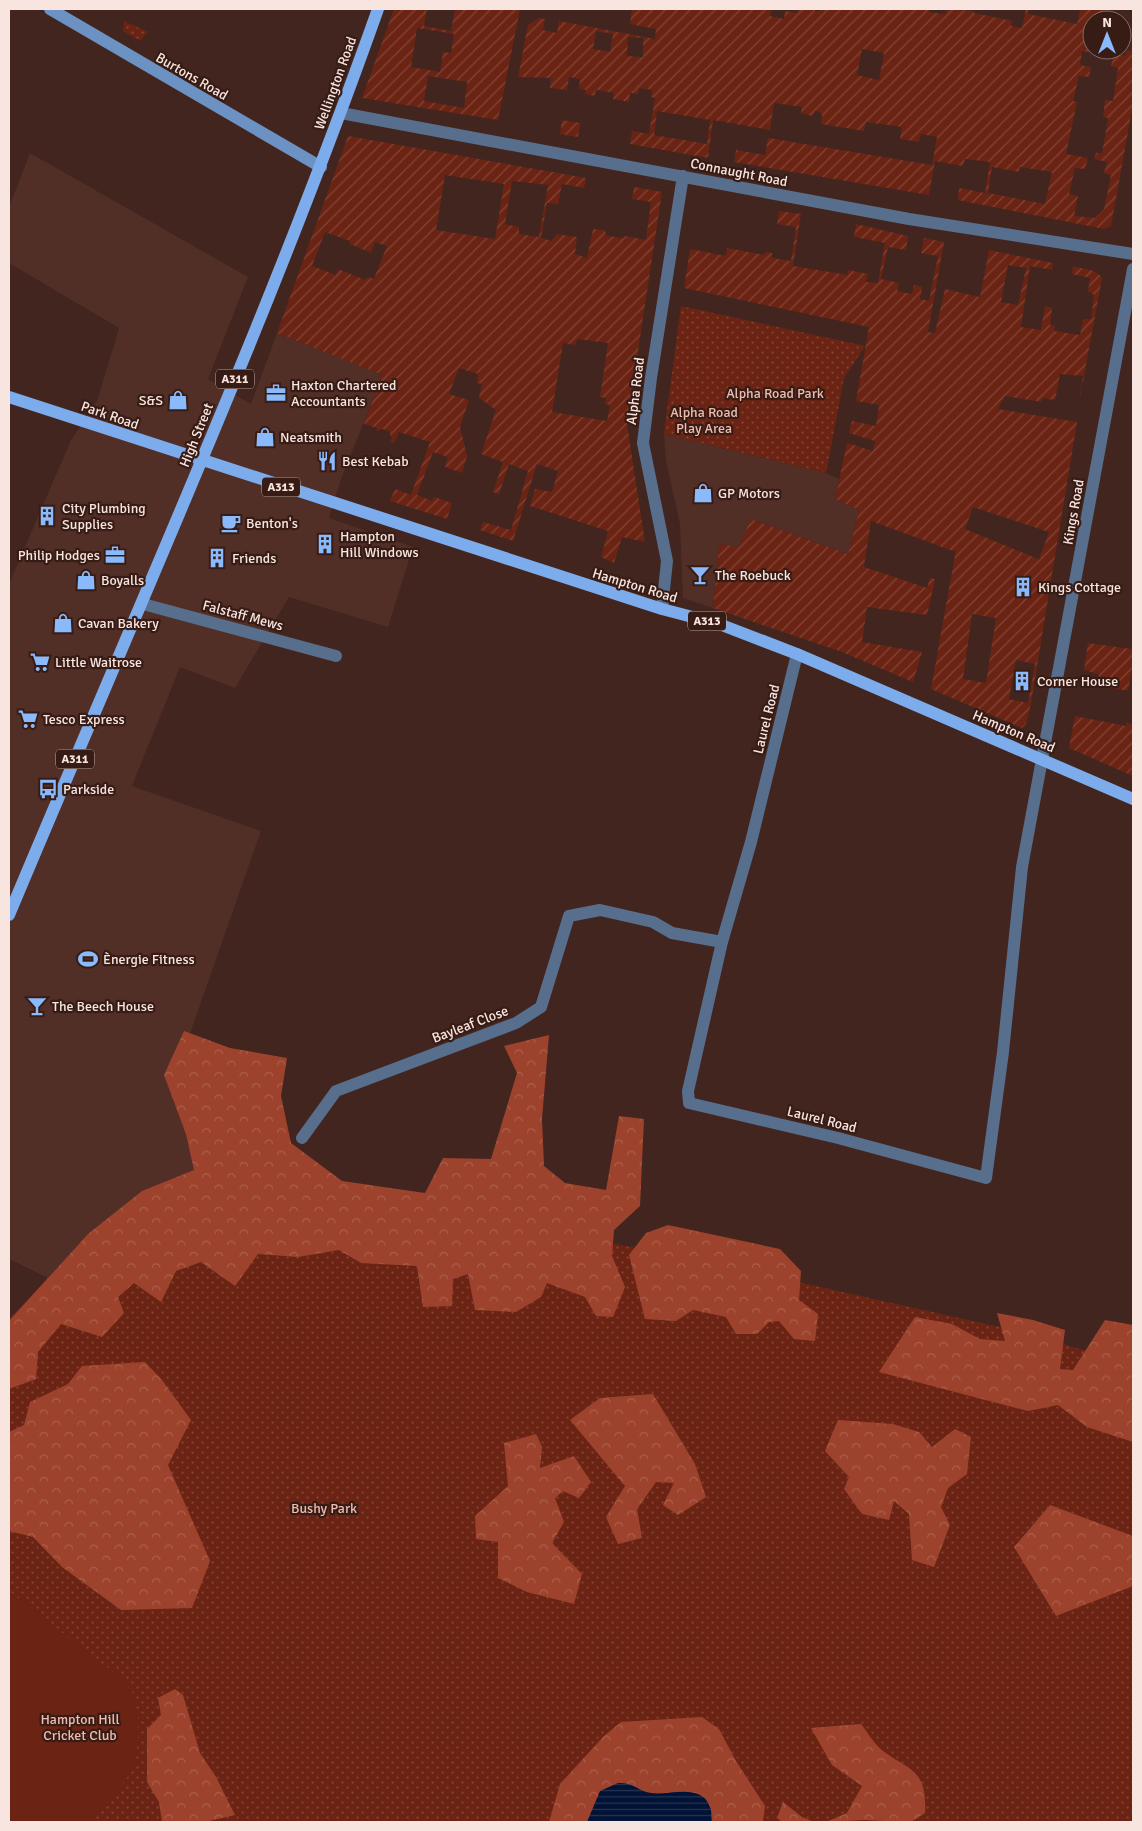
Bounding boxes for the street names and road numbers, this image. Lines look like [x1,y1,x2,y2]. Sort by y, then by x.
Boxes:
street label: Wellington Road [311,34,360,132]
street label: Burtons Road [153,49,231,104]
street label: Connaught Road [689,155,789,190]
street label: Alpha Road [623,356,648,426]
road number: A311 [216,369,254,388]
street label: Park Road [79,398,141,433]
street label: High Street [176,400,217,470]
road number: A313 [262,478,300,497]
street label: Kings Road [1059,478,1088,546]
street label: Hampton Road [590,565,679,606]
street label: Falstaff Mews [201,597,285,634]
road number: A313 [688,612,726,630]
street label: Laurel Road [750,683,783,756]
street label: Hampton Road [970,706,1058,756]
road number: A311 [56,750,94,769]
street label: Bayleaf Close [429,1002,511,1047]
street label: Laurel Road [785,1103,858,1136]

